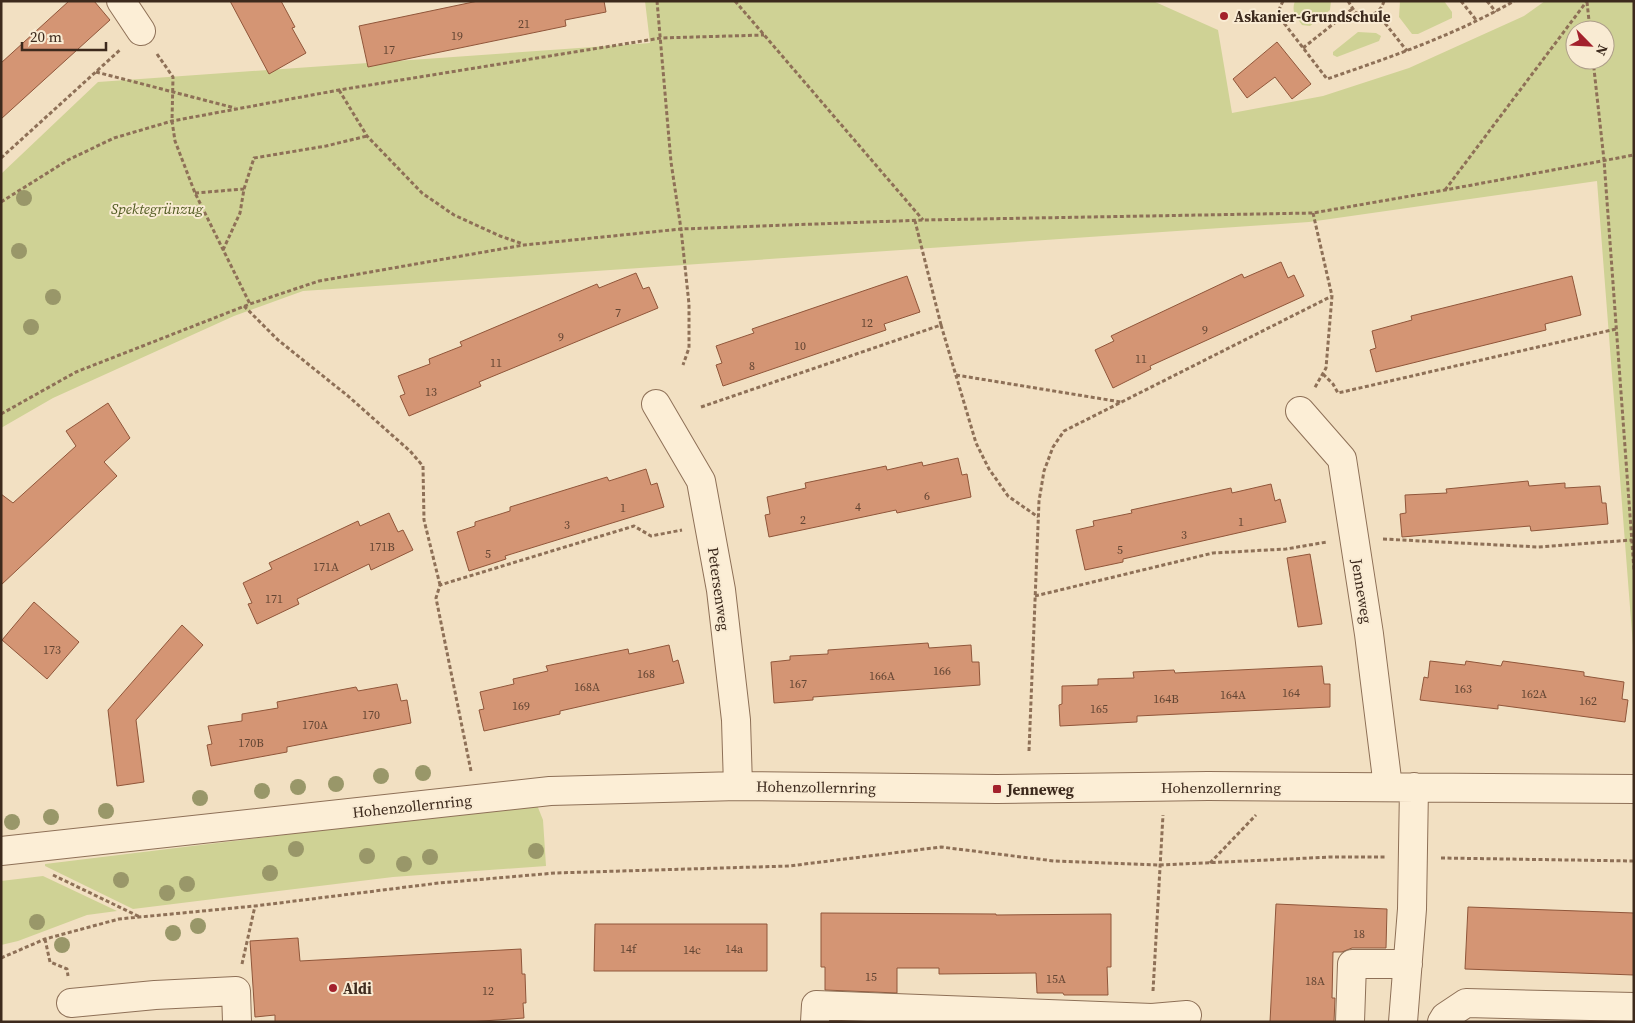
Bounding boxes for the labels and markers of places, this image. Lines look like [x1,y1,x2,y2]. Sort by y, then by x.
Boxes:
place label: Askanier-Grundschule [1234,6,1391,27]
marker: Askanier-Grundschule [1218,10,1230,22]
place label: Jenneweg [1006,779,1074,800]
marker: Jenneweg [991,783,1003,795]
place label: Aldi [343,978,372,999]
marker: Aldi [327,982,339,994]

